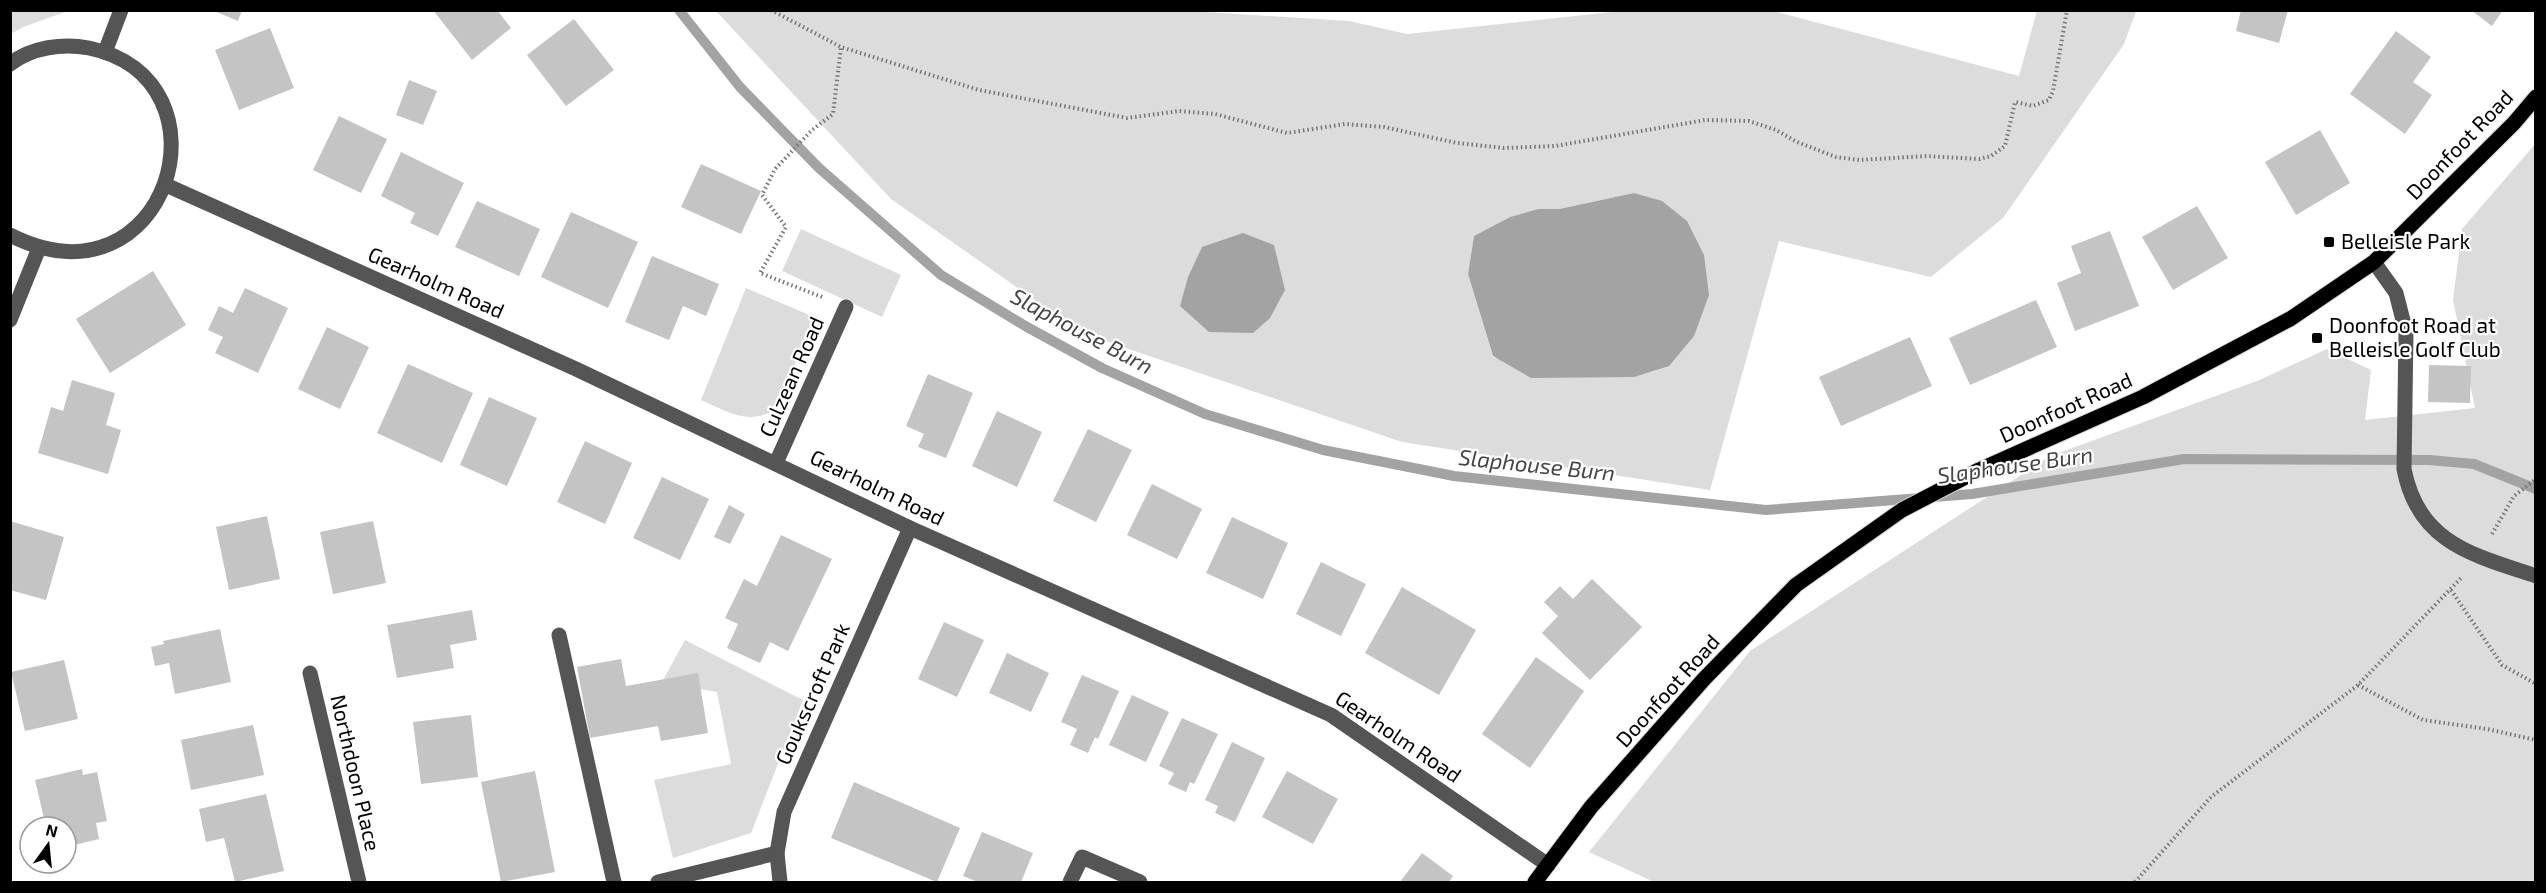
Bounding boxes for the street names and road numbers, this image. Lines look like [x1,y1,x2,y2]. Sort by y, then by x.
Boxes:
street label: Doonfoot Road [2400,84,2517,204]
street label: Gearholm Road [365,240,508,323]
street label: Culzean Road [753,312,828,440]
street label: Doonfoot Road [1995,366,2136,447]
street label: Gearholm Road [806,443,949,530]
street label: Goukscroft Park [769,618,854,768]
street label: Doonfoot Road [1610,629,1724,751]
street label: Gearholm Road [1331,685,1466,787]
street label: Northdoon Place [326,692,387,853]

